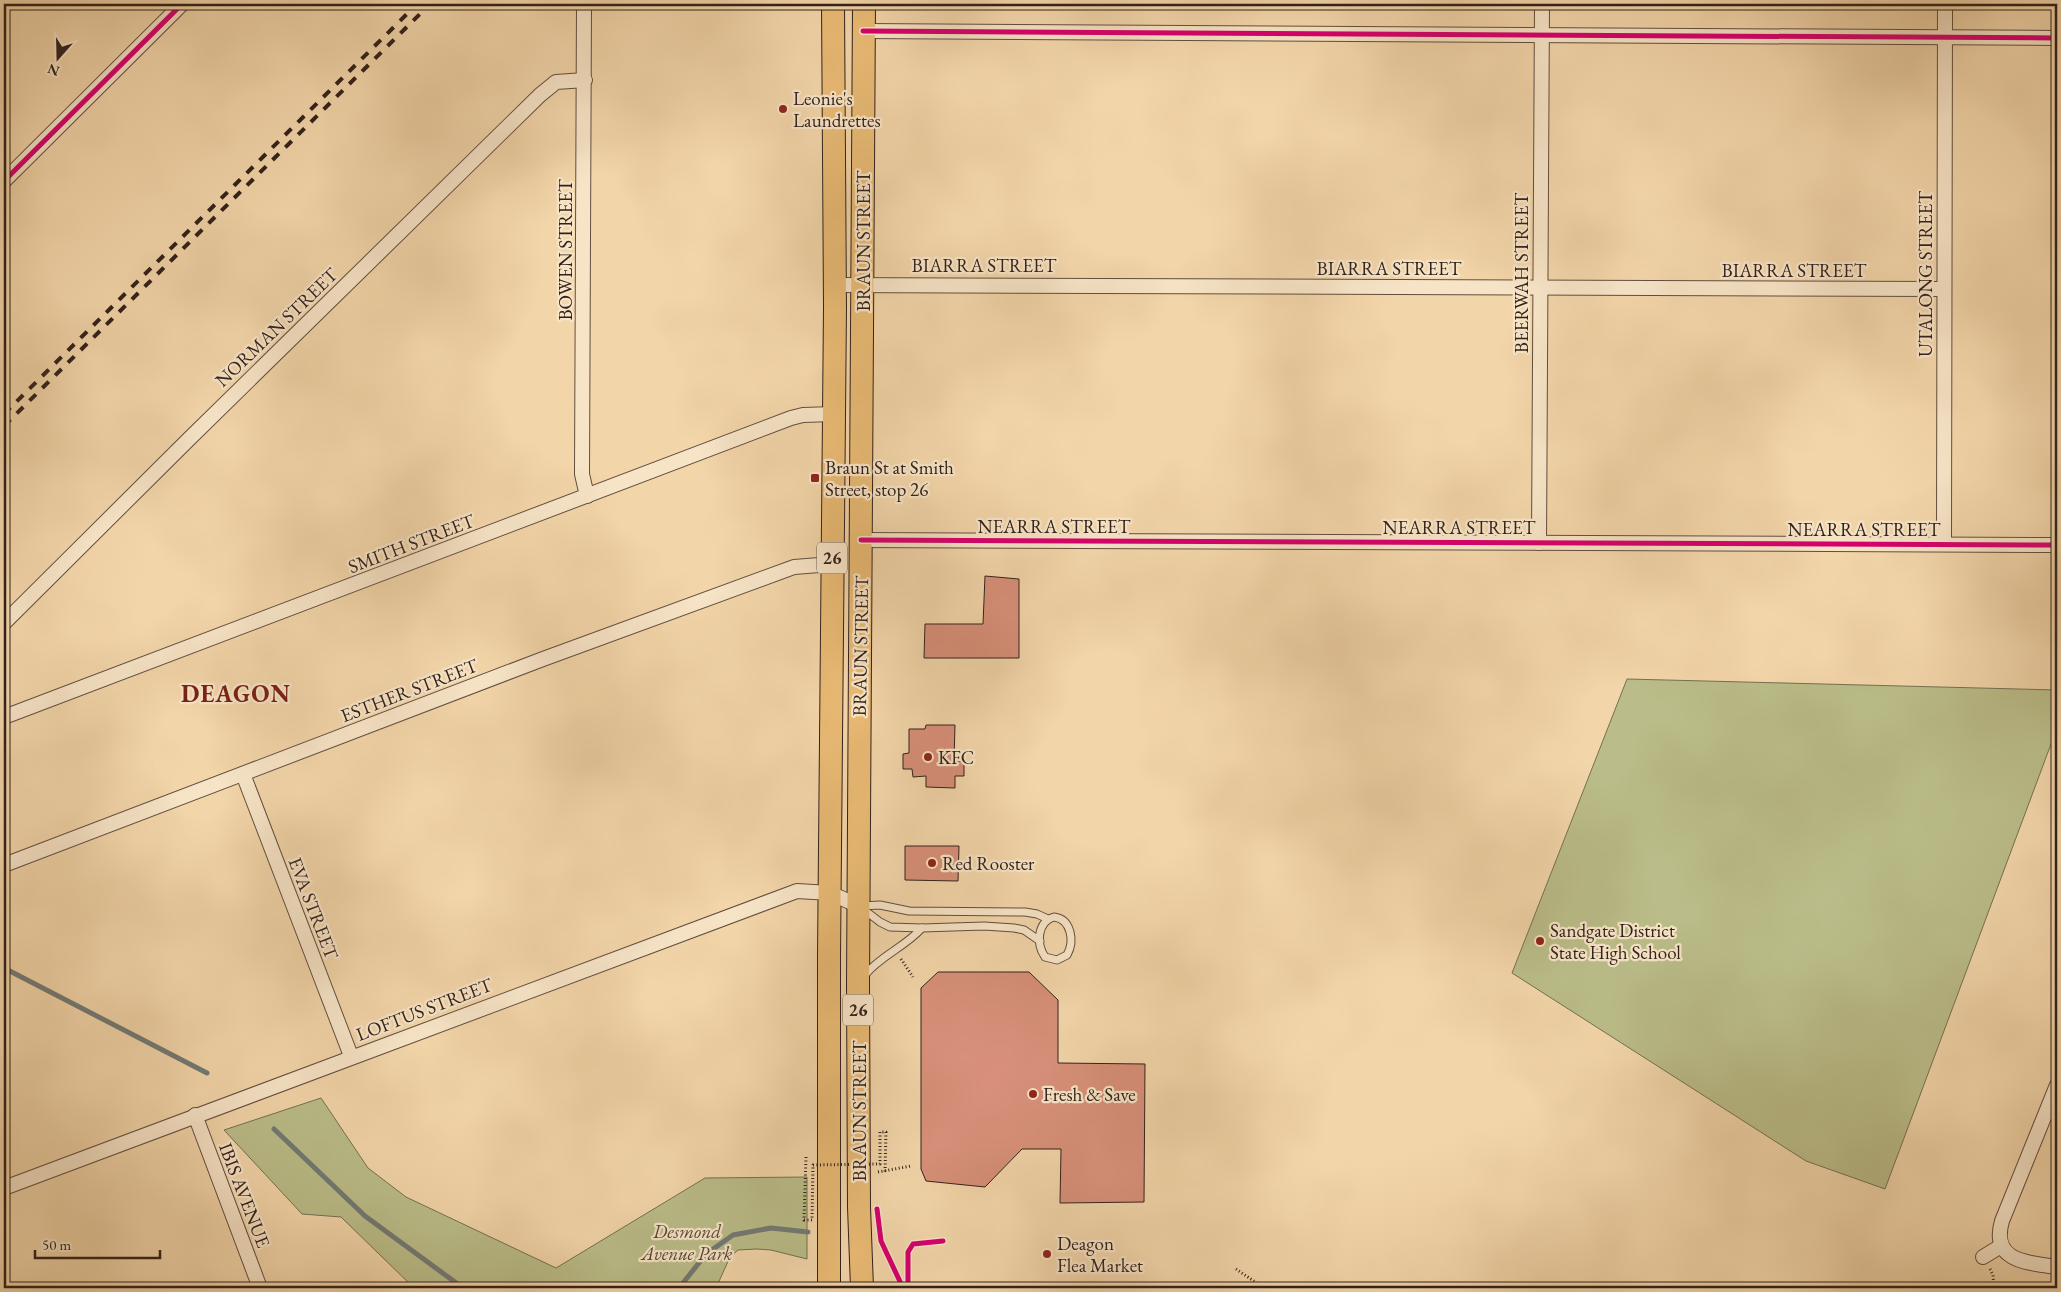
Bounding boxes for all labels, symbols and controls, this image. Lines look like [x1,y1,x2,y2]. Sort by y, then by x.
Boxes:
north arrow [32,32,82,82]
text: N [45,60,62,81]
place label: Leonie's Laundrettes [793,86,881,133]
marker: Leonie's Laundrettes [777,103,789,115]
street label: BRAUN STREET [851,170,876,311]
street label: BOWEN STREET [553,179,578,321]
street label: UTALONG STREET [1913,191,1938,357]
street label: BEERWAH STREET [1509,192,1534,353]
street label: BIARRA STREET [912,253,1057,278]
street label: BIARRA STREET [1317,256,1462,281]
street label: BIARRA STREET [1722,258,1867,283]
street label: NORMAN STREET [210,262,343,392]
place label: Braun St at Smith Street, stop 26 [825,455,954,502]
marker: Braun St at Smith Street, stop 26 [809,472,821,484]
street label: SMITH STREET [344,508,478,579]
street label: NEARRA STREET [978,514,1131,539]
street label: NEARRA STREET [1383,515,1536,540]
street label: NEARRA STREET [1788,517,1941,542]
road number: 26 [817,542,847,574]
street label: BRAUN STREET [847,575,874,717]
street label: ESTHER STREET [337,653,482,728]
district label: DEAGON [181,678,291,709]
place label: KFC [938,745,974,770]
marker: KFC [922,751,934,763]
place label: Red Rooster [942,851,1035,876]
street label: EVA STREET [283,854,345,963]
marker: Red Rooster [926,857,938,869]
place label: Sandgate District State High School [1550,918,1681,965]
marker: Sandgate District State High School [1534,935,1546,947]
street label: LOFTUS STREET [352,972,496,1047]
road number: 26 [843,994,873,1026]
street label: BRAUN STREET [847,1040,872,1181]
place label: Fresh & Save [1043,1082,1136,1107]
marker: Fresh & Save [1027,1088,1039,1100]
street label: IBIS AVENUE [213,1139,276,1251]
park label: Desmond Avenue Park [639,1219,733,1266]
scale bar [35,1227,160,1259]
place label: Deagon Flea Market [1057,1231,1143,1278]
text: 50 m [42,1235,71,1254]
marker: Deagon Flea Market [1041,1248,1053,1260]

